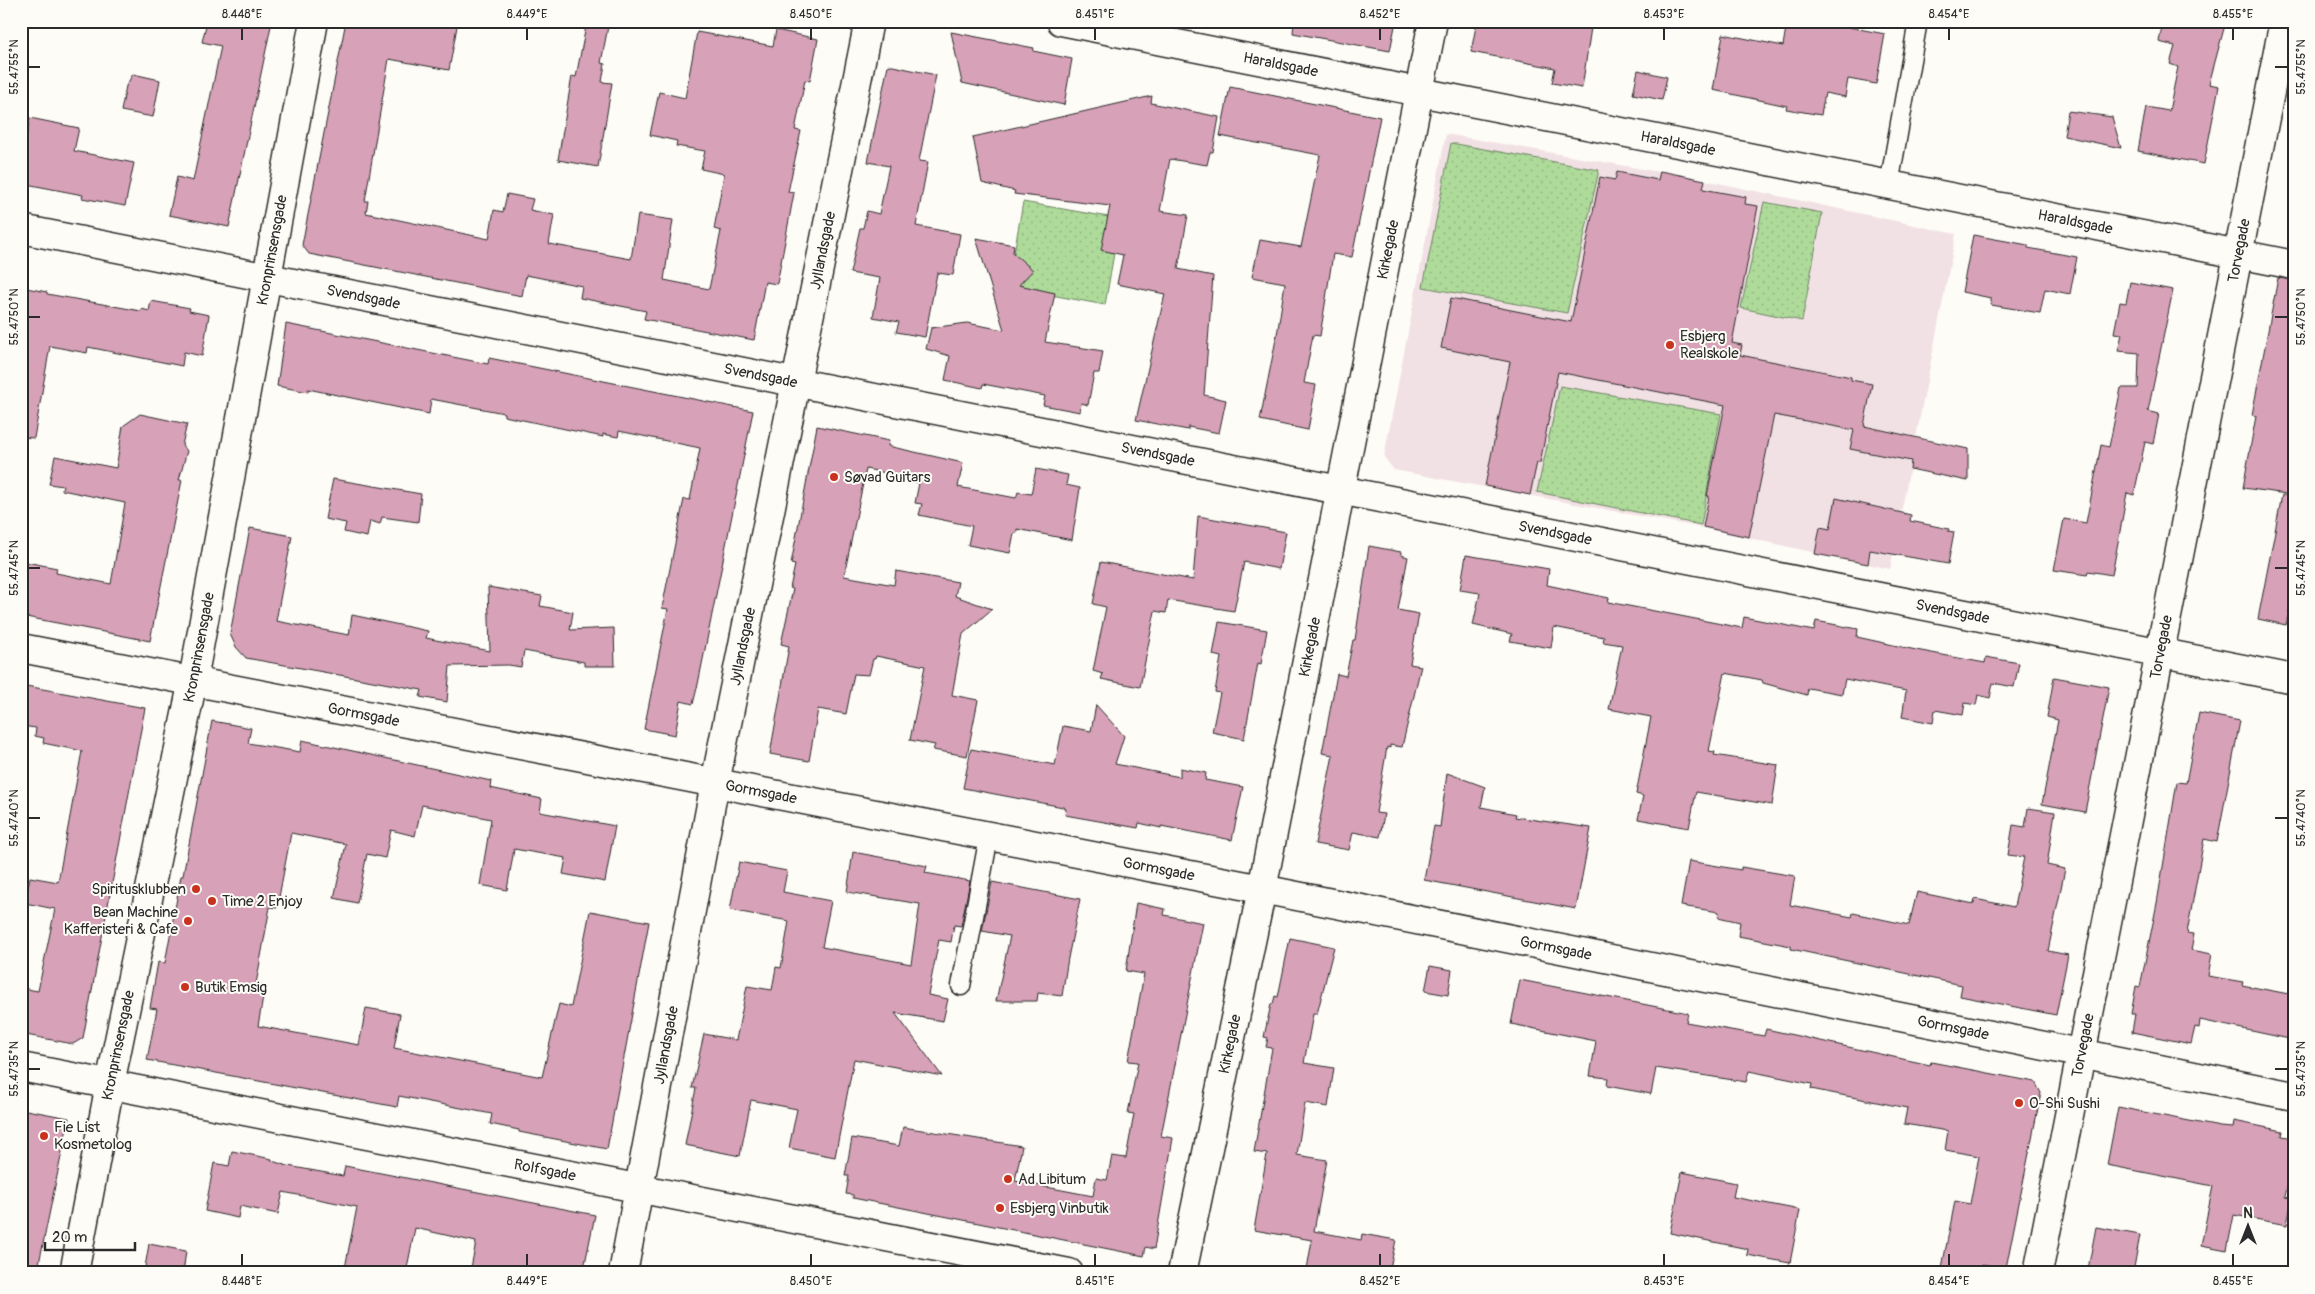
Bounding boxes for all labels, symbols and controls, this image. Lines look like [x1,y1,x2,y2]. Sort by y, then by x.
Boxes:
text: 8.448°E [222,7,262,22]
text: 8.449°E [507,7,547,22]
text: 8.450°E [790,7,832,22]
text: 8.451°E [1076,7,1114,22]
text: 8.452°E [1360,7,1400,22]
text: 8.453°E [1644,7,1684,22]
text: 8.454°E [1929,7,1969,22]
text: 8.455°E [2213,7,2253,22]
text: 55.4755°N [7,39,22,95]
text: 55.4755°N [2294,39,2309,95]
street label: Haraldsgade [1242,48,1320,81]
street label: Haraldsgade [1639,126,1718,160]
street label: Kronprinsensgade [253,193,292,307]
street label: Haraldsgade [2036,205,2115,239]
street label: Jyllandsgade [805,209,840,291]
street label: Torvegade [2223,216,2255,284]
street label: Kirkegade [1373,218,1403,281]
street label: Svendsgade [325,280,402,313]
text: 55.4750°N [7,288,22,346]
text: 55.4750°N [2294,288,2309,346]
place label: Esbjerg Realskole [1680,327,1739,363]
marker: Esbjerg Realskole [1664,339,1676,351]
street label: Svendsgade [722,359,800,392]
street label: Svendsgade [1119,438,1197,471]
place label: Søvad Guitars [844,468,931,487]
marker: Søvad Guitars [828,471,840,483]
street label: Svendsgade [1517,516,1594,549]
text: 55.4745°N [7,540,22,596]
text: 55.4745°N [2294,540,2309,596]
street label: Kronprinsensgade [179,590,219,704]
street label: Svendsgade [1914,595,1992,628]
street label: Jyllandsgade [725,605,760,687]
street label: Torvegade [2145,613,2177,681]
street label: Kirkegade [1295,615,1325,678]
street label: Gormsgade [326,698,402,731]
street label: Gormsgade [724,775,799,808]
text: 55.4740°N [7,789,22,847]
text: 55.4740°N [2294,789,2309,847]
street label: Gormsgade [1121,853,1197,885]
place label: Spiritusklubben [91,880,186,899]
marker: Spiritusklubben [190,883,202,895]
place label: Time 2 Enjoy [222,892,303,911]
marker: Time 2 Enjoy [206,895,218,907]
place label: Bean Machine Kafferisteri & Cafe [64,903,179,939]
marker: Bean Machine Kafferisteri & Cafe [182,915,194,927]
street label: Gormsgade [1518,932,1594,965]
place label: Butik Emsig [195,978,267,997]
marker: Butik Emsig [179,981,191,993]
street label: Kronprinsensgade [98,988,139,1102]
street label: Jyllandsgade [649,1004,683,1086]
street label: Gormsgade [1916,1011,1991,1044]
street label: Torvegade [2067,1011,2098,1079]
street label: Kirkegade [1214,1012,1245,1075]
text: 55.4735°N [7,1041,22,1097]
text: 55.4735°N [2294,1041,2309,1097]
place label: O-Shi Sushi [2029,1094,2100,1113]
marker: O-Shi Sushi [2013,1097,2025,1109]
place label: Fie List Kosmetolog [54,1118,132,1154]
marker: Fie List Kosmetolog [38,1130,50,1142]
street label: Rolfsgade [512,1155,578,1185]
place label: Ad Libitum [1018,1170,1086,1189]
marker: Ad Libitum [1002,1173,1014,1185]
place label: Esbjerg Vinbutik [1010,1199,1109,1218]
marker: Esbjerg Vinbutik [994,1202,1006,1214]
north arrow [2222,1202,2272,1252]
text: N [2243,1205,2253,1222]
scale bar [45,1219,135,1251]
text: 20 m [52,1228,87,1247]
text: 8.448°E [222,1274,262,1289]
text: 8.449°E [507,1274,547,1289]
text: 8.450°E [790,1274,832,1289]
text: 8.451°E [1076,1274,1114,1289]
text: 8.452°E [1360,1274,1400,1289]
text: 8.453°E [1644,1274,1684,1289]
text: 8.454°E [1929,1274,1969,1289]
text: 8.455°E [2213,1274,2253,1289]

